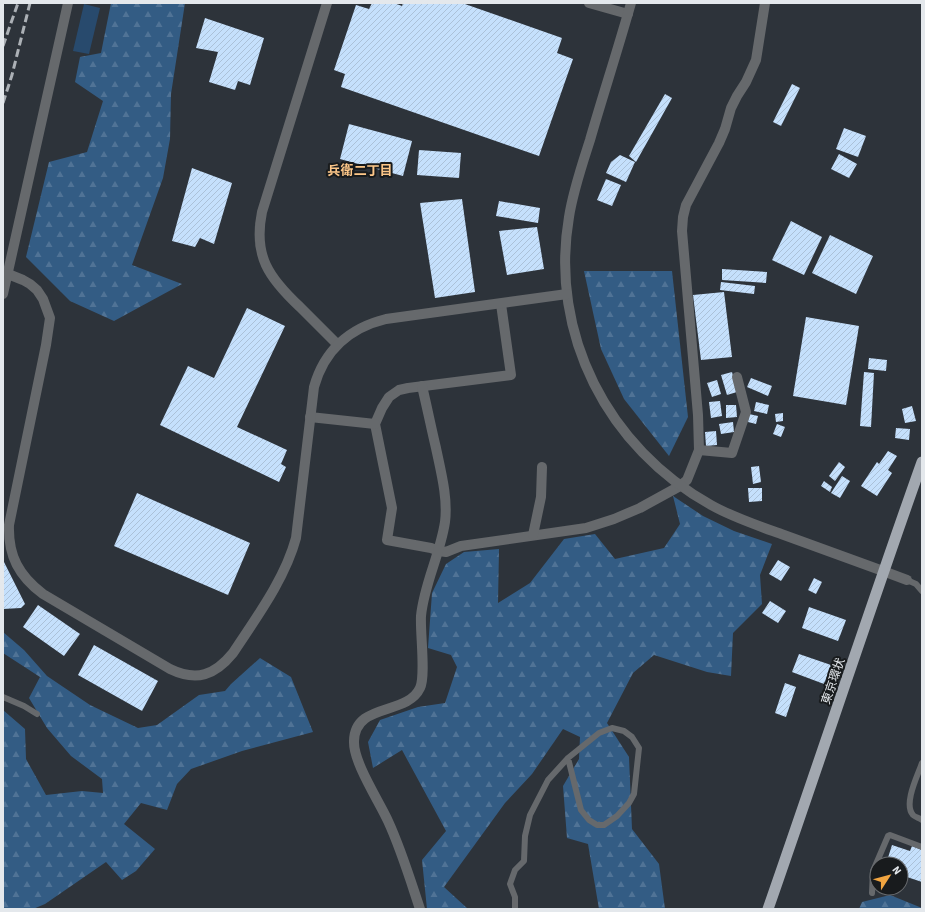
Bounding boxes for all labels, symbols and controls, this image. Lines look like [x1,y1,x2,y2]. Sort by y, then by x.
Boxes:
district label: 兵衛二丁目 [327,162,393,180]
street label: 東京環状 [818,656,849,707]
north arrow [869,856,909,896]
text: N [888,863,905,878]

